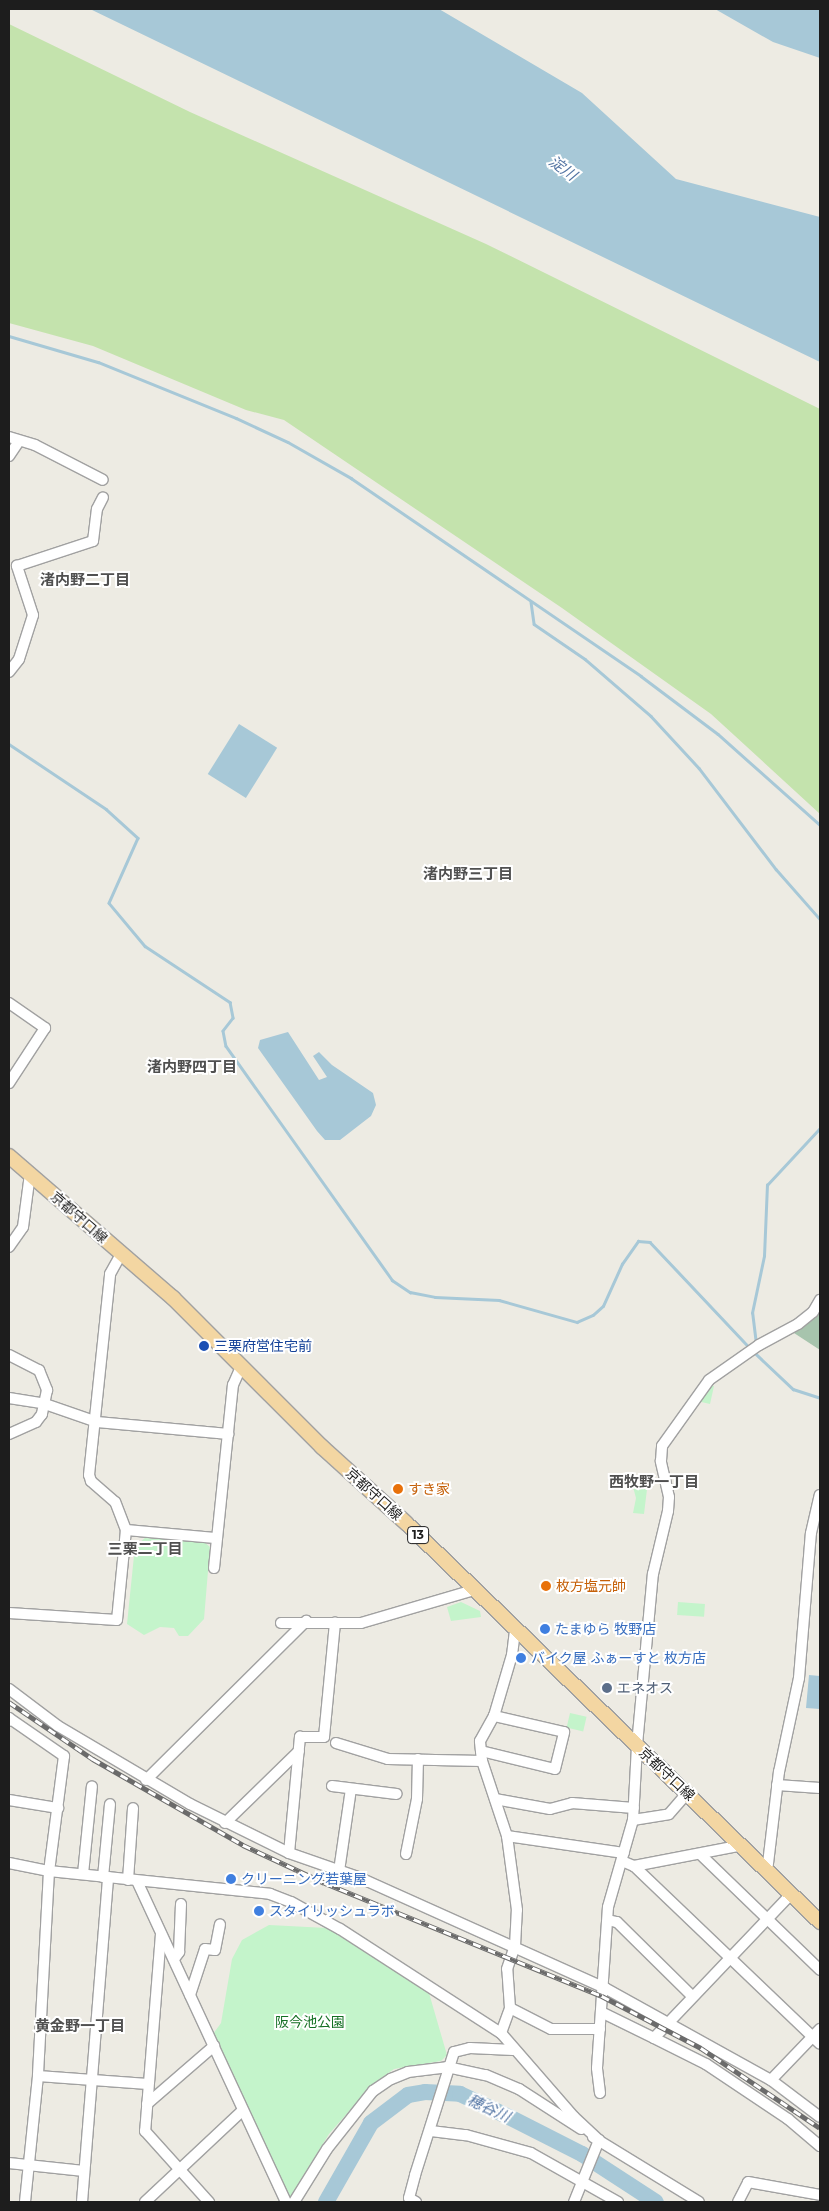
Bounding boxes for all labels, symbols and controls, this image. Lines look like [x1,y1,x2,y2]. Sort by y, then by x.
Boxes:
water label: 淀川 [546,152,580,184]
district label: 渚内野二丁目 [40,571,130,589]
district label: 渚内野三丁目 [423,865,513,883]
district label: 渚内野四丁目 [147,1058,237,1076]
street label: 京都守口線 [47,1188,111,1246]
place label: 三栗府営住宅前 [214,1338,312,1354]
marker: 三栗府営住宅前 [198,1340,210,1352]
street label: 京都守口線 [342,1464,406,1524]
district label: 西牧野一丁目 [609,1473,699,1491]
place label: すき家 [408,1481,450,1497]
marker: すき家 [392,1483,404,1495]
road number: 13 [407,1526,429,1544]
district label: 三栗二丁目 [108,1540,182,1558]
place label: 枚方塩元帥 [556,1578,626,1594]
marker: 枚方塩元帥 [540,1580,552,1592]
place label: たまゆら 牧野店 [555,1621,657,1637]
marker: たまゆら 牧野店 [539,1623,551,1635]
place label: バイク屋 ふぁーすと 枚方店 [531,1650,706,1666]
marker: バイク屋 ふぁーすと 枚方店 [515,1652,527,1664]
place label: エネオス [617,1680,673,1696]
marker: エネオス [601,1682,613,1694]
street label: 京都守口線 [636,1744,698,1804]
place label: クリーニング若葉屋 [241,1871,367,1887]
marker: クリーニング若葉屋 [225,1873,237,1885]
place label: スタイリッシュラボ [269,1903,395,1919]
marker: スタイリッシュラボ [253,1905,265,1917]
park label: 阪今池公園 [275,2014,345,2030]
district label: 黄金野一丁目 [35,2017,125,2035]
water label: 穂谷川 [465,2090,513,2126]

